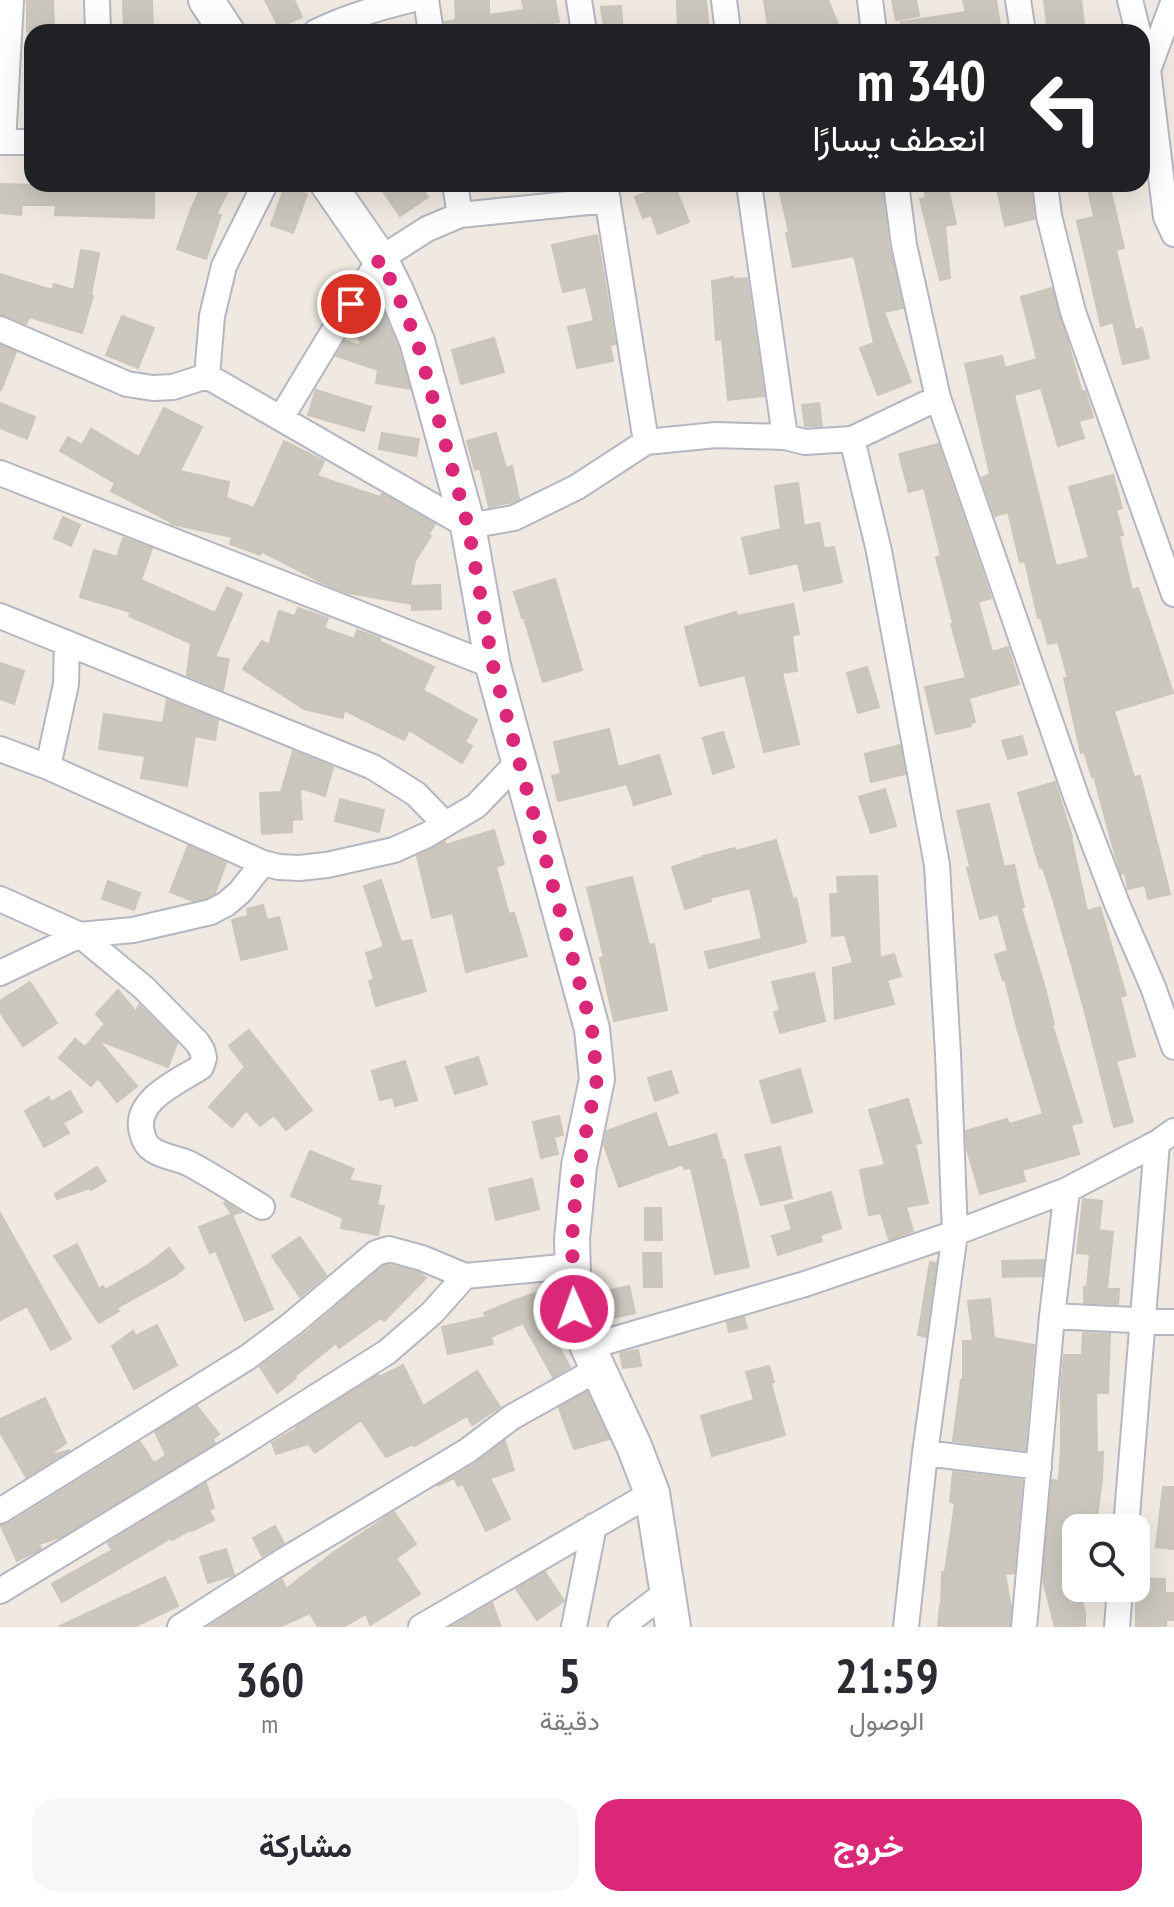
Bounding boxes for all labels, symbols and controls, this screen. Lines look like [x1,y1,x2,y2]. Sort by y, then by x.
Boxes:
text: 340 m [857,44,986,116]
icon: left [1014,56,1118,160]
text: انعطف يسارًا [812,114,986,161]
pin [317,270,385,338]
icon: arrive [329,282,373,326]
position arrow [532,1267,616,1351]
map controls [1062,1514,1150,1602]
button: search [1062,1514,1150,1602]
text: 5 [558,1644,581,1706]
text: 21:59 [835,1644,939,1706]
text: 360 [235,1648,304,1710]
text: دقيقة [539,1704,600,1737]
text: الوصول [849,1704,924,1737]
text: m [261,1707,278,1740]
button: مشاركة [32,1799,579,1891]
button: خروج [595,1799,1142,1891]

